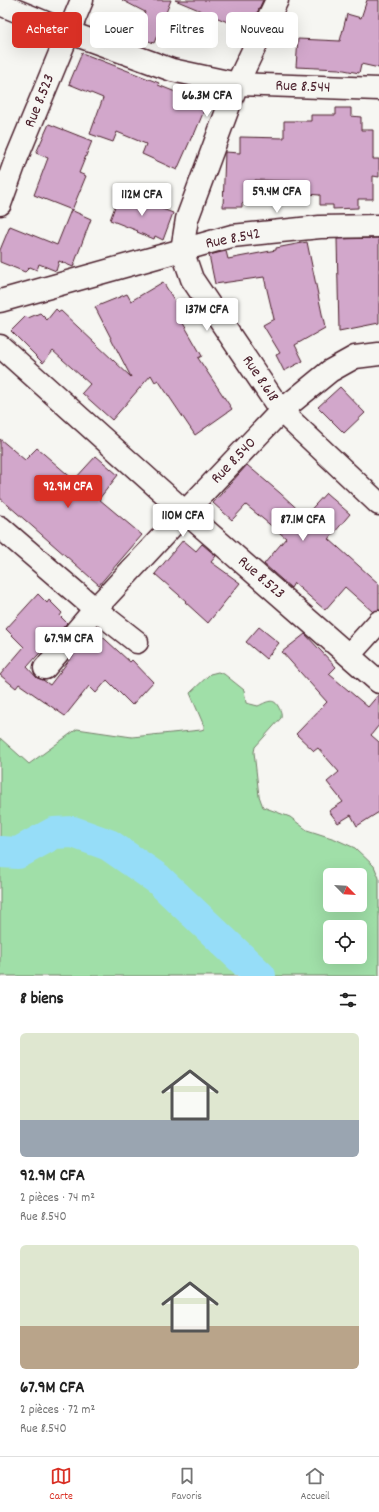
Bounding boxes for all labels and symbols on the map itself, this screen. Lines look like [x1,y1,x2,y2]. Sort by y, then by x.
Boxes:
street label: Rue 8.523 [19,71,61,131]
street label: Rue 8.544 [275,75,331,99]
pin: 66.3M CFA [161,84,253,118]
pin: 59.4M CFA [231,180,323,214]
pin: 112M CFA [101,183,183,217]
street label: Rue 8.542 [204,222,262,256]
pin: 137M CFA [166,298,248,332]
street label: Rue 8.618 [236,351,284,407]
street label: Rue 8.540 [206,432,262,490]
pin: 92.9M CFA [22,475,114,509]
pin: 110M CFA [142,504,224,538]
pin: 87.1M CFA [257,508,349,542]
street label: Rue 8.523 [232,551,290,605]
pin: 67.9M CFA [23,627,115,661]
north arrow [323,868,367,912]

